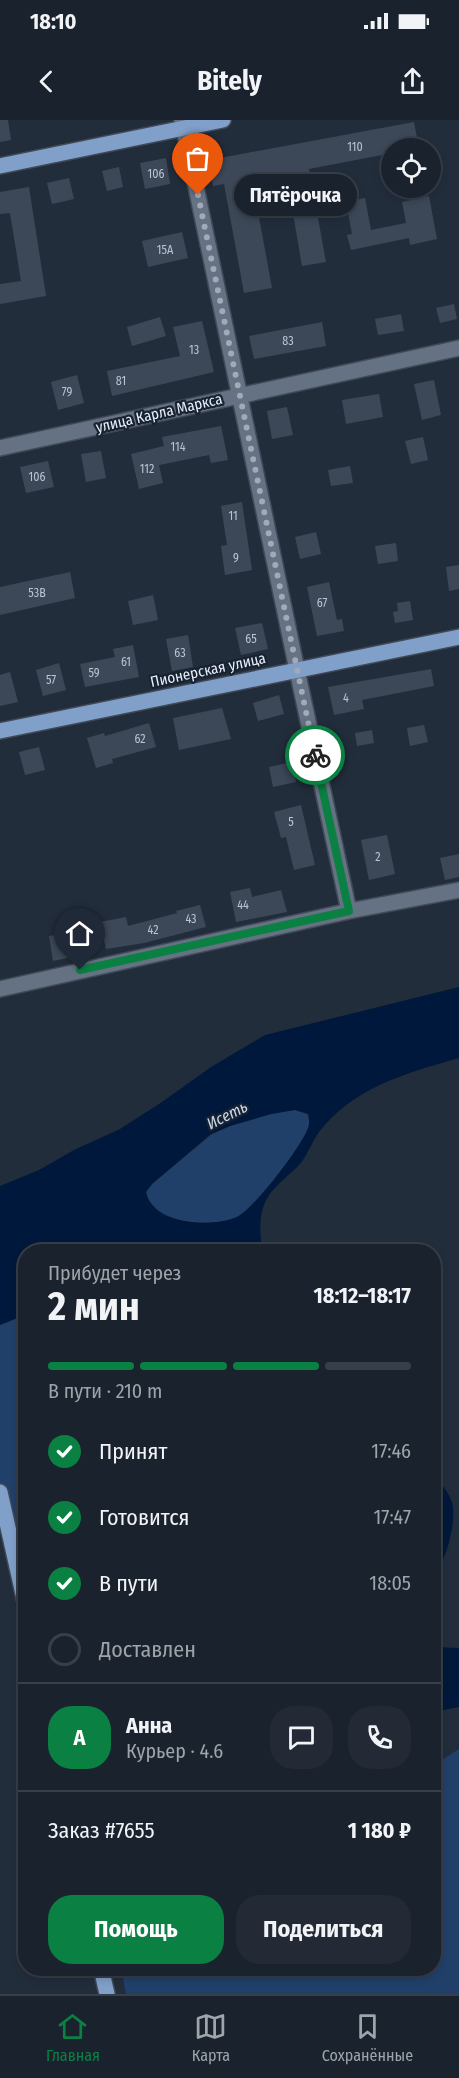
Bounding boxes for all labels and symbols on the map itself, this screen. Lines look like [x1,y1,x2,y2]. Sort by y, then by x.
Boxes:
pin [172,133,223,195]
house number: 110 [347,140,363,154]
house number: 106 [148,167,164,181]
callout: Пятёрочка [234,174,357,216]
house number: 15А [157,243,174,257]
house number: 83 [282,334,294,348]
house number: 13 [189,343,199,357]
house number: 81 [116,374,126,388]
house number: 79 [62,385,72,399]
street label: улица Карла Маркса [94,390,224,436]
house number: 114 [170,440,186,454]
house number: 112 [140,462,154,476]
house number: 106 [29,470,45,484]
house number: 11 [228,509,238,523]
house number: 9 [233,551,239,565]
house number: 53В [28,586,46,600]
house number: 67 [317,596,327,610]
house number: 65 [245,632,257,646]
house number: 63 [174,646,186,660]
street label: Пионерская улица [149,649,267,691]
house number: 61 [121,655,131,669]
house number: 59 [88,666,100,680]
house number: 57 [46,673,56,687]
house number: 4 [343,691,349,705]
courier [285,725,345,785]
house number: 62 [134,732,146,746]
house number: 5 [288,815,294,829]
house number: 2 [375,850,381,864]
house number: 44 [237,898,249,912]
pin [54,908,105,970]
house number: 43 [185,912,197,926]
house number: 42 [148,923,158,937]
water label: Исеть [203,1097,251,1133]

